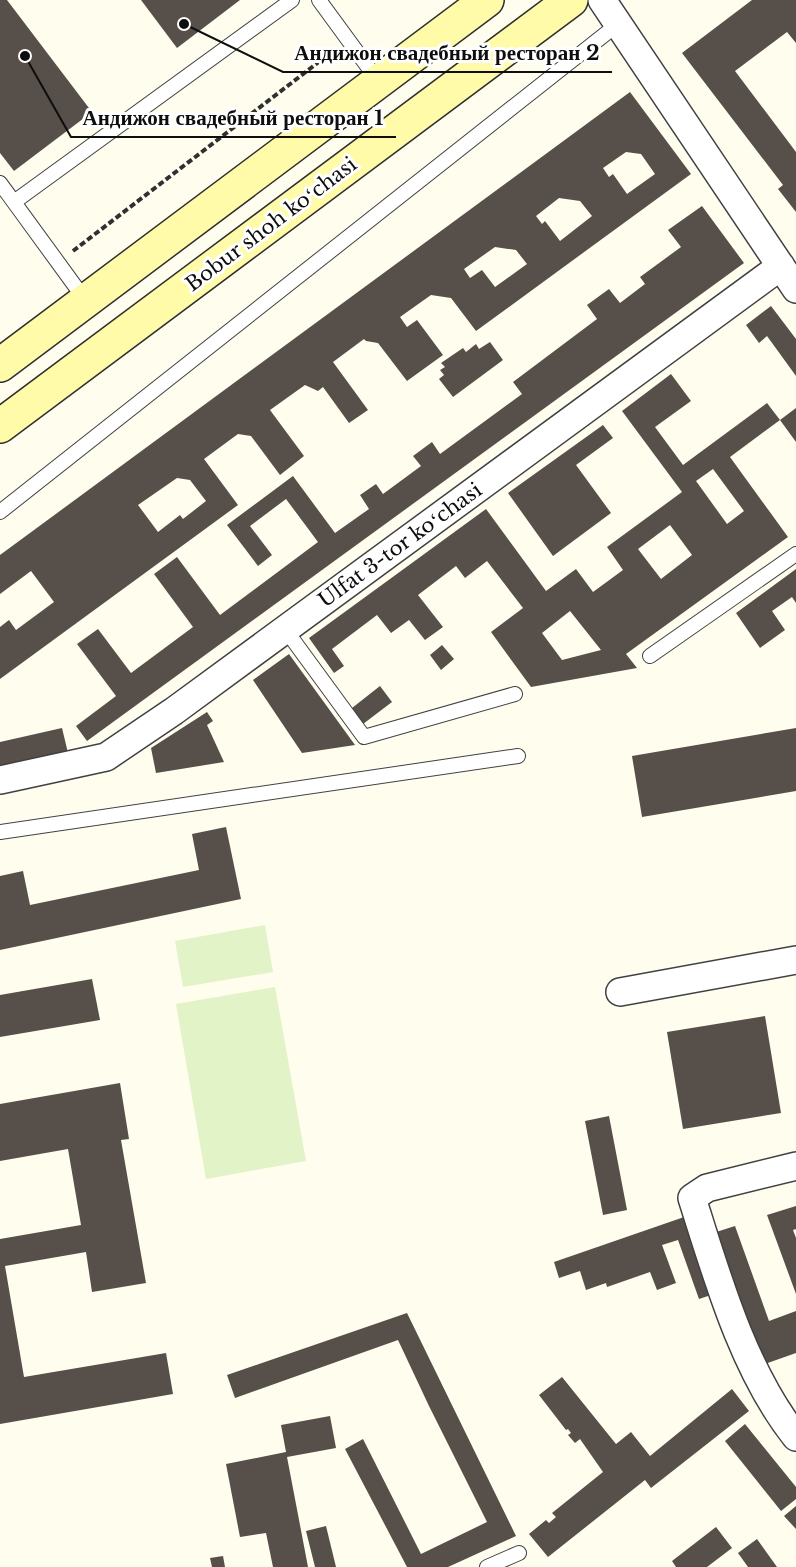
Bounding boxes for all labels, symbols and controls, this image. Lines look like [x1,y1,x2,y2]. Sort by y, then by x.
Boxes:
callout: Андижон свадебный ресторан 2 [283,33,612,72]
text: Андижон свадебный ресторан 2 [294,40,600,66]
callout: Андижон свадебный ресторан 1 [71,98,396,137]
text: Андижон свадебный ресторан 1 [83,105,383,131]
street label: Bobur shoh koʻchasi [181,152,361,296]
street label: Ulfat 3-tor koʻchasi [314,478,487,612]

